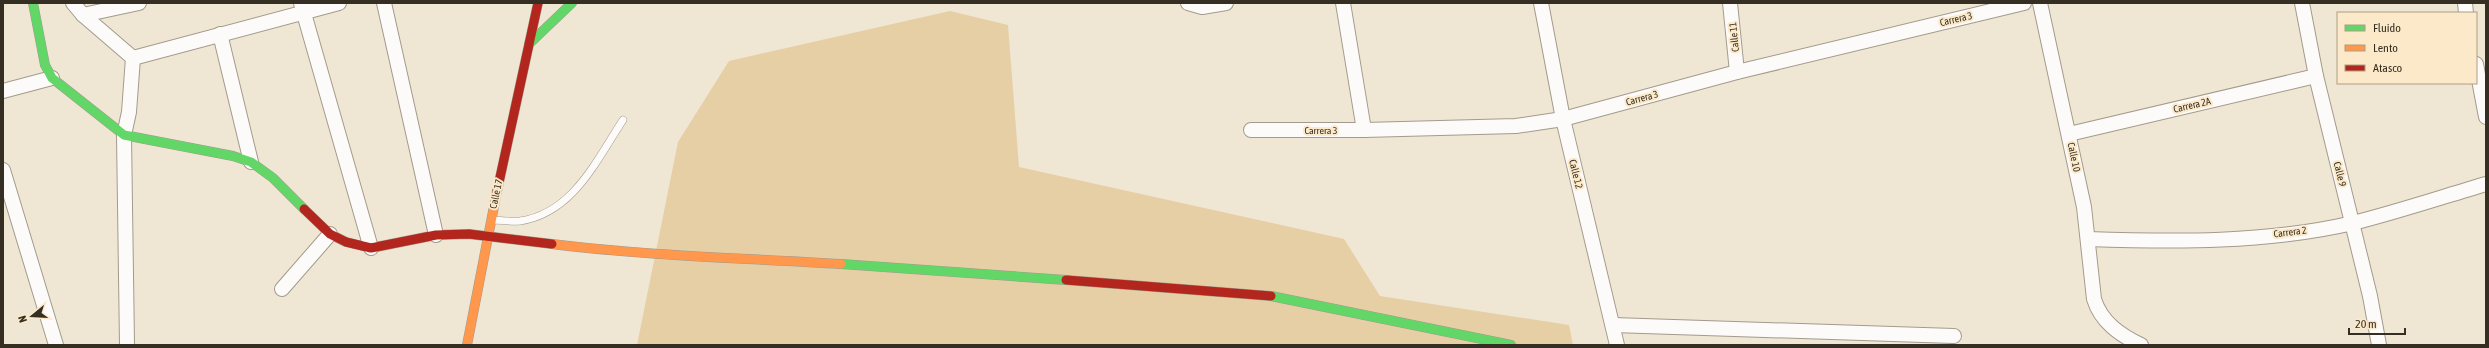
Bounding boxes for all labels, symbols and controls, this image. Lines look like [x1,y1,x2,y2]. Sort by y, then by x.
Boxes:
street label: Carrera 3 [1939,10,1974,28]
legend [2337,12,2477,84]
street label: Calle 11 [1727,21,1741,52]
text: Fluido [2373,21,2401,35]
text: Lento [2373,41,2398,55]
text: Atasco [2373,61,2403,75]
street label: Carrera 3 [1625,88,1660,108]
street label: Carrera 2A [2172,95,2212,115]
street label: Carrera 3 [1304,125,1338,136]
street label: Calle 10 [2066,141,2083,173]
street label: Calle 12 [1567,158,1585,190]
street label: Calle 9 [2332,161,2348,188]
street label: Calle 17 [488,178,505,210]
street label: Carrera 2 [2273,224,2307,239]
north arrow [12,296,52,336]
scale bar [2349,310,2405,336]
text: N [16,314,29,324]
text: 20 m [2355,317,2377,331]

